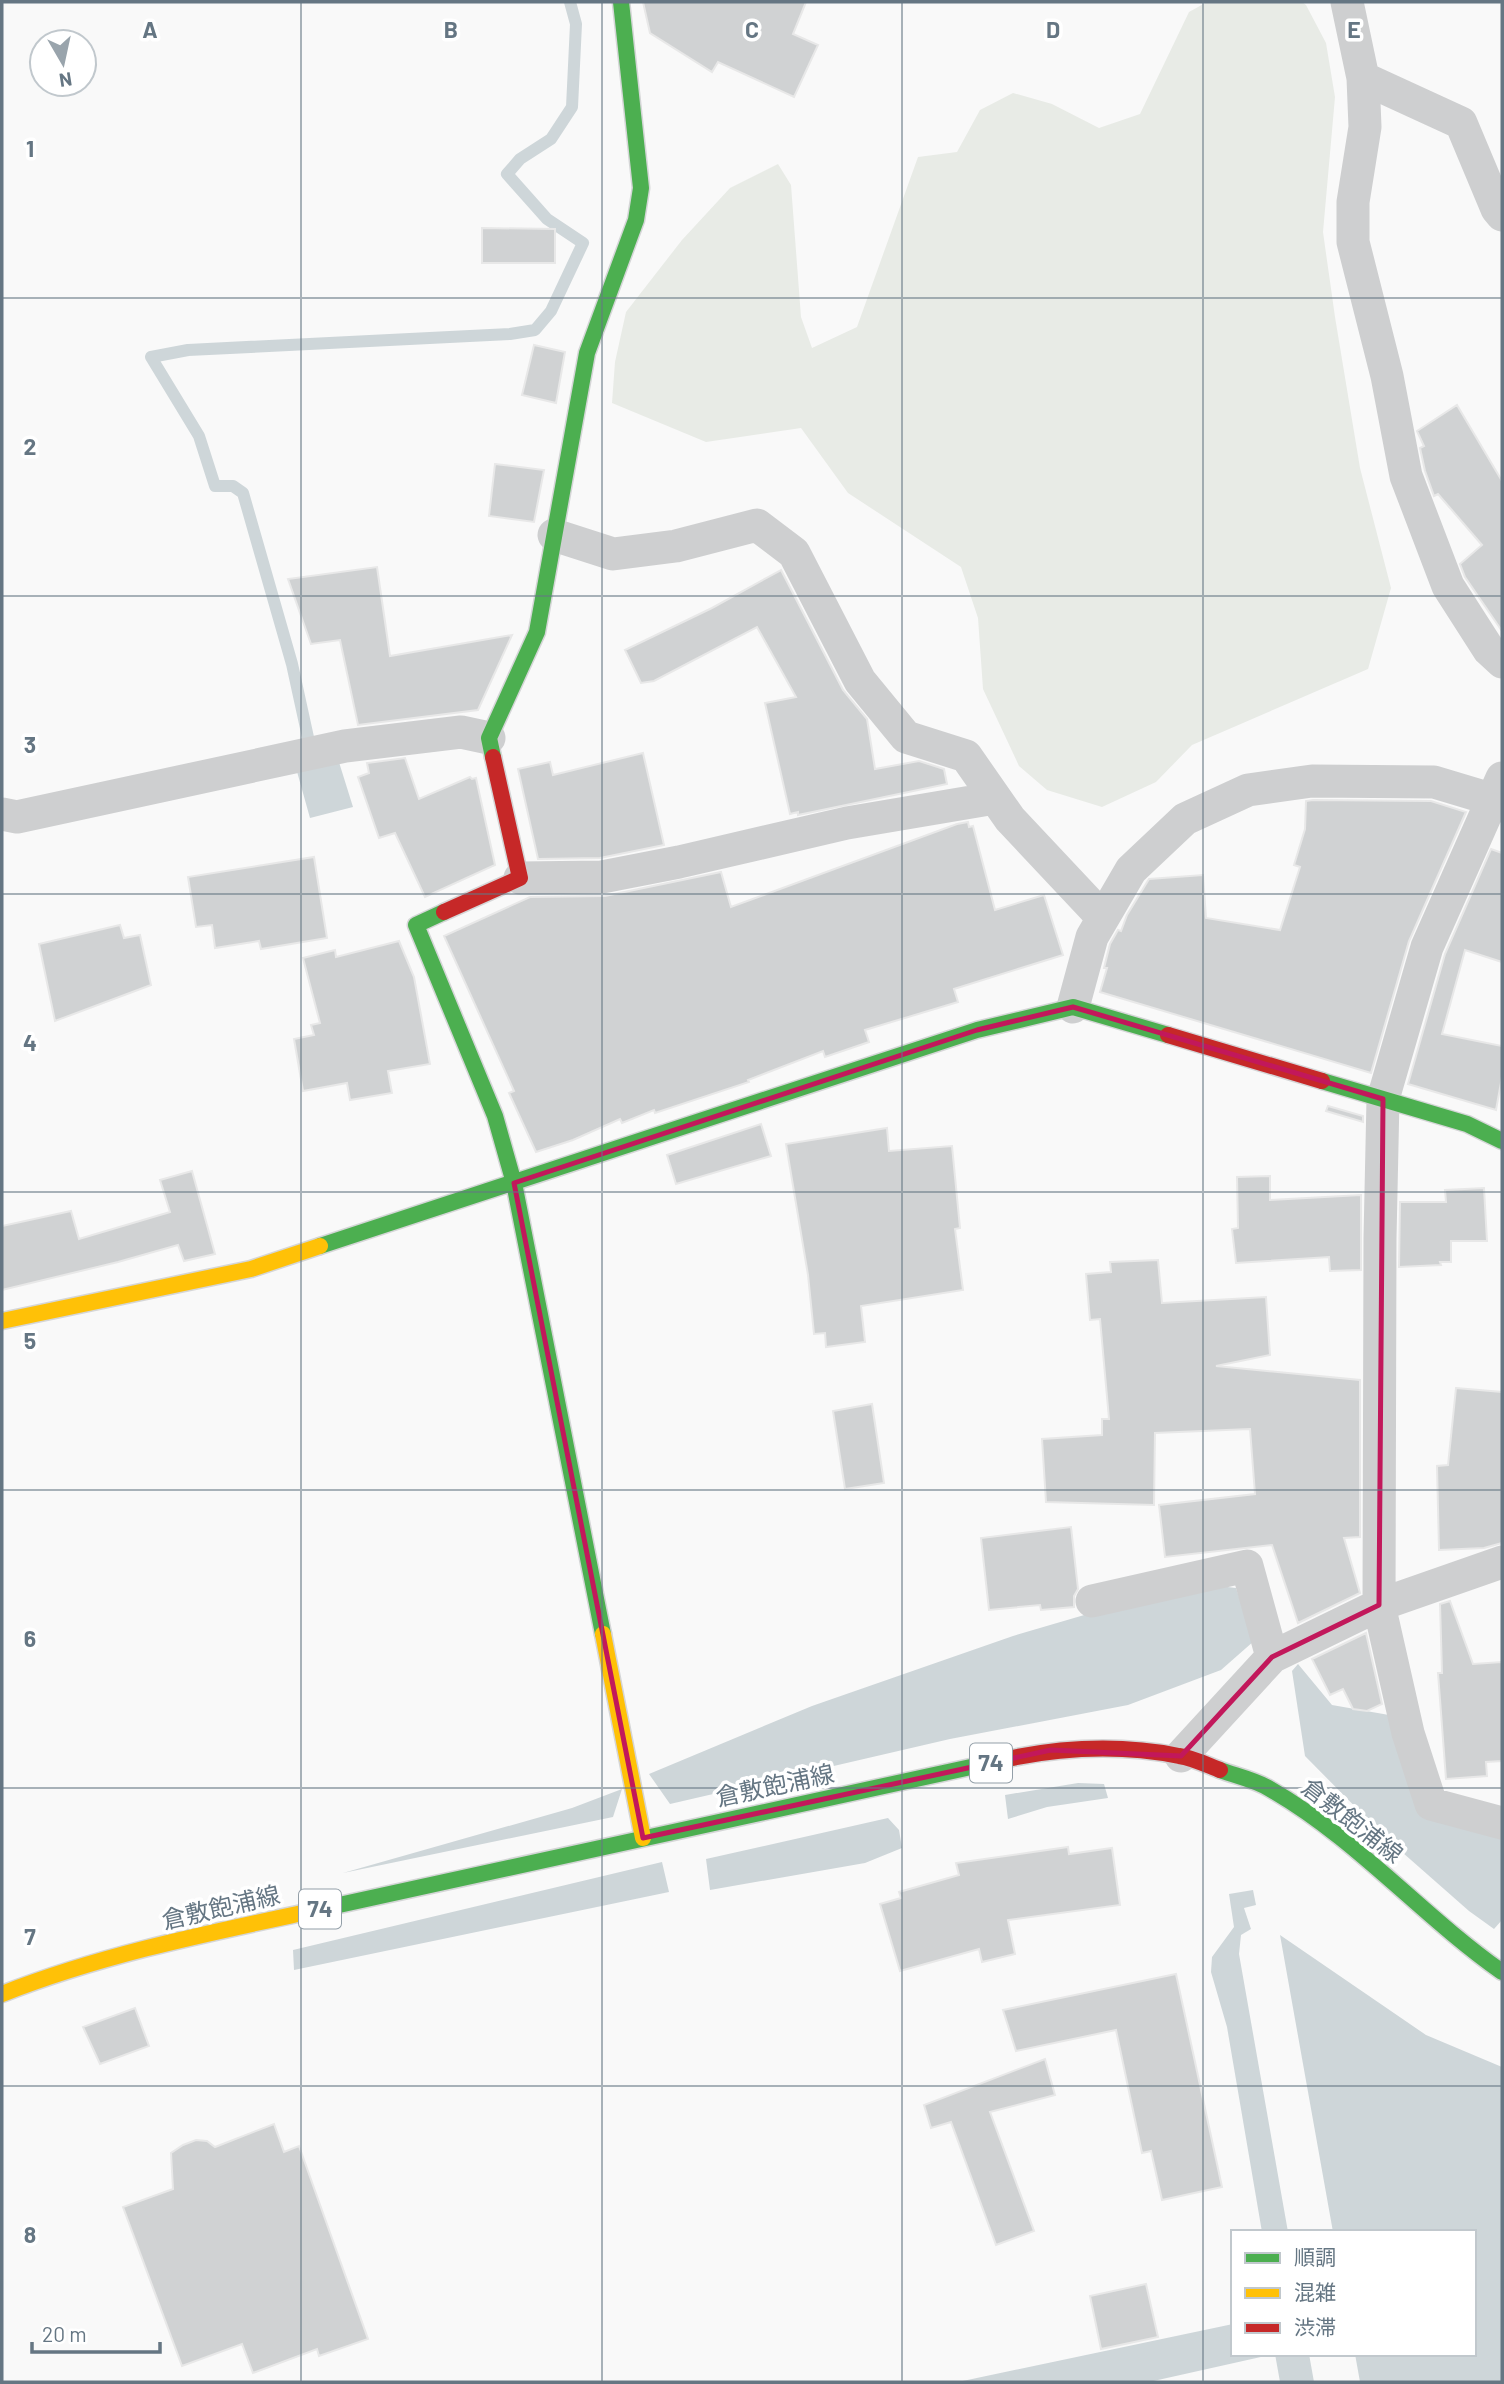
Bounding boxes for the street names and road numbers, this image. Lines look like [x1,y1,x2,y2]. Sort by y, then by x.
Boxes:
road number: 74 [970,1744,1012,1782]
street label: 倉敷飽浦線 [713,1758,836,1811]
street label: 倉敷飽浦線 [1297,1771,1409,1868]
street label: 倉敷飽浦線 [159,1879,282,1934]
road number: 74 [299,1890,341,1928]

